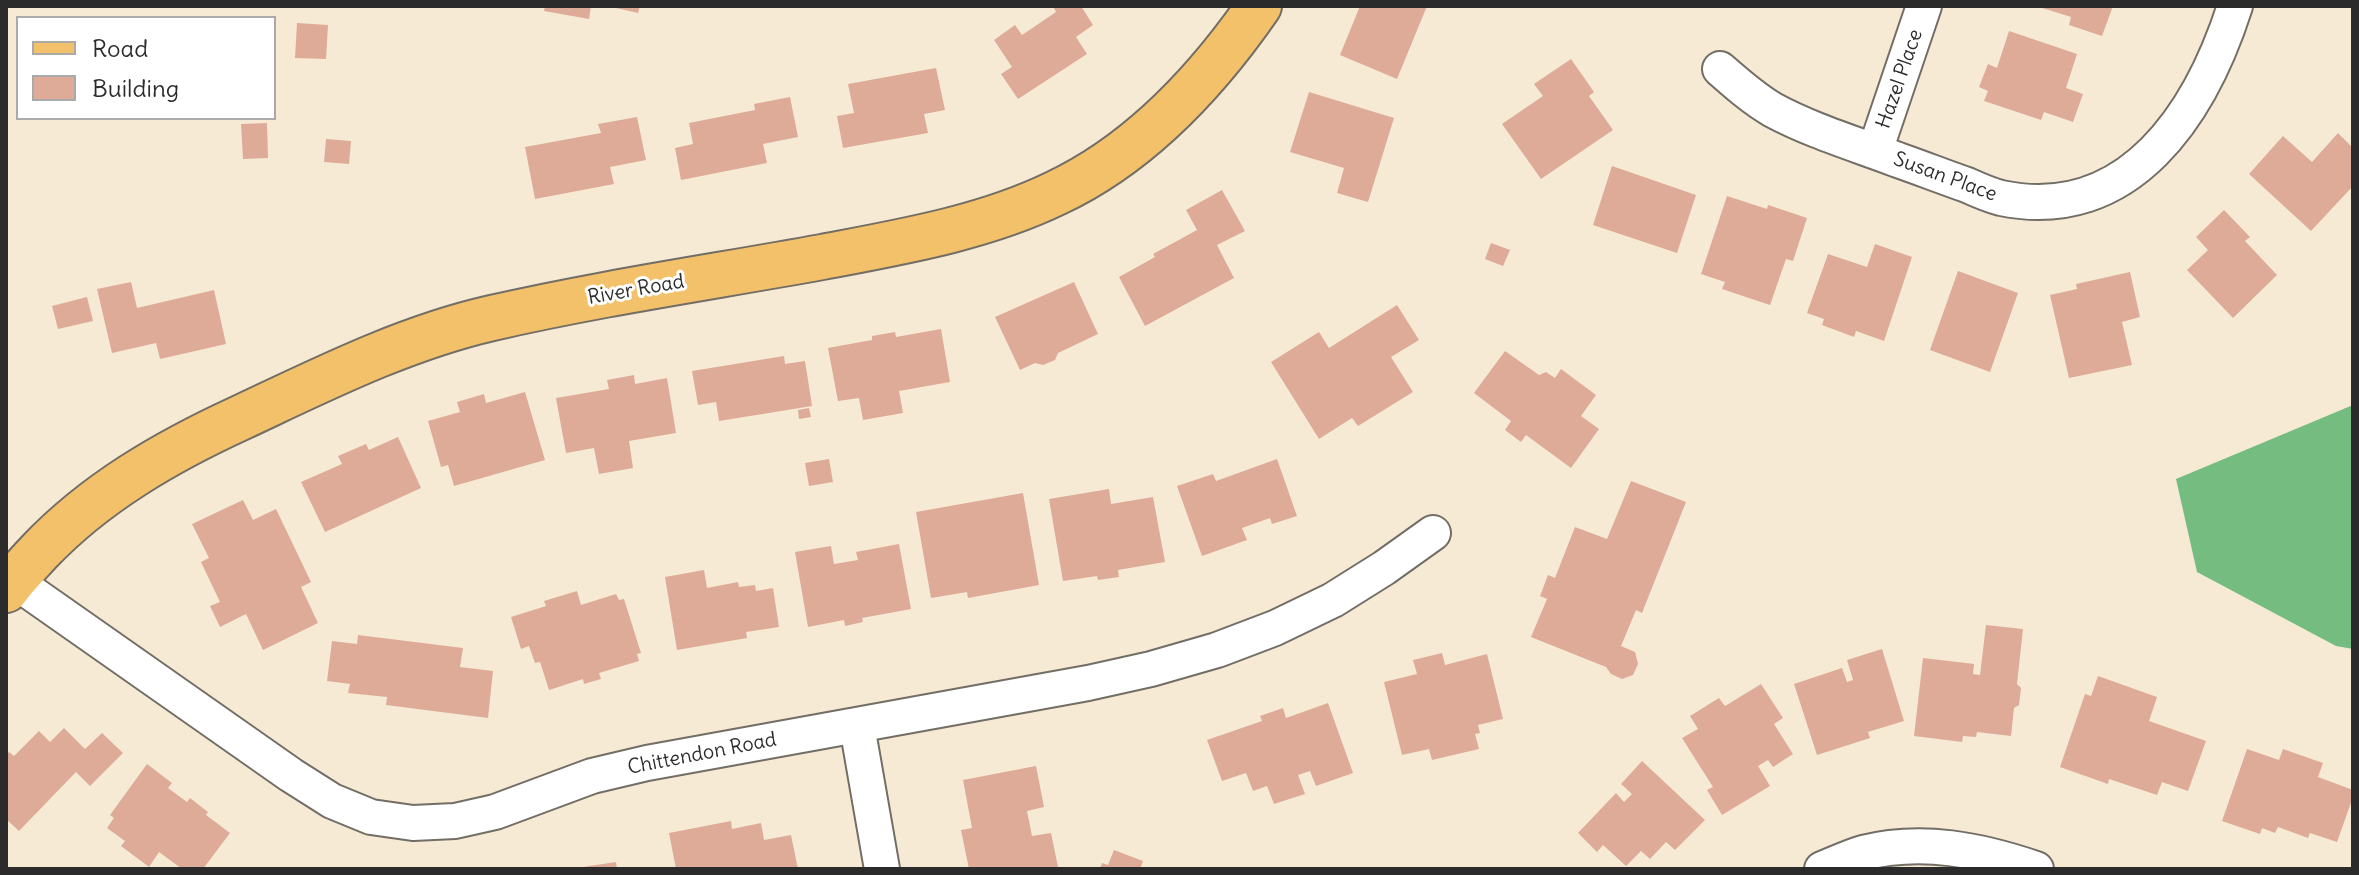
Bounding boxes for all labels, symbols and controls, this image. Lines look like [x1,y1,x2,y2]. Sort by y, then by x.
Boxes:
legend [16,16,276,120]
street label: Hazel Place [1872,26,1928,132]
text: Road [92,33,148,63]
text: Building [92,73,179,103]
street label: Susan Place [1890,147,2000,207]
street label: River Road [586,270,686,310]
street label: Chittendon Road [626,728,778,780]

